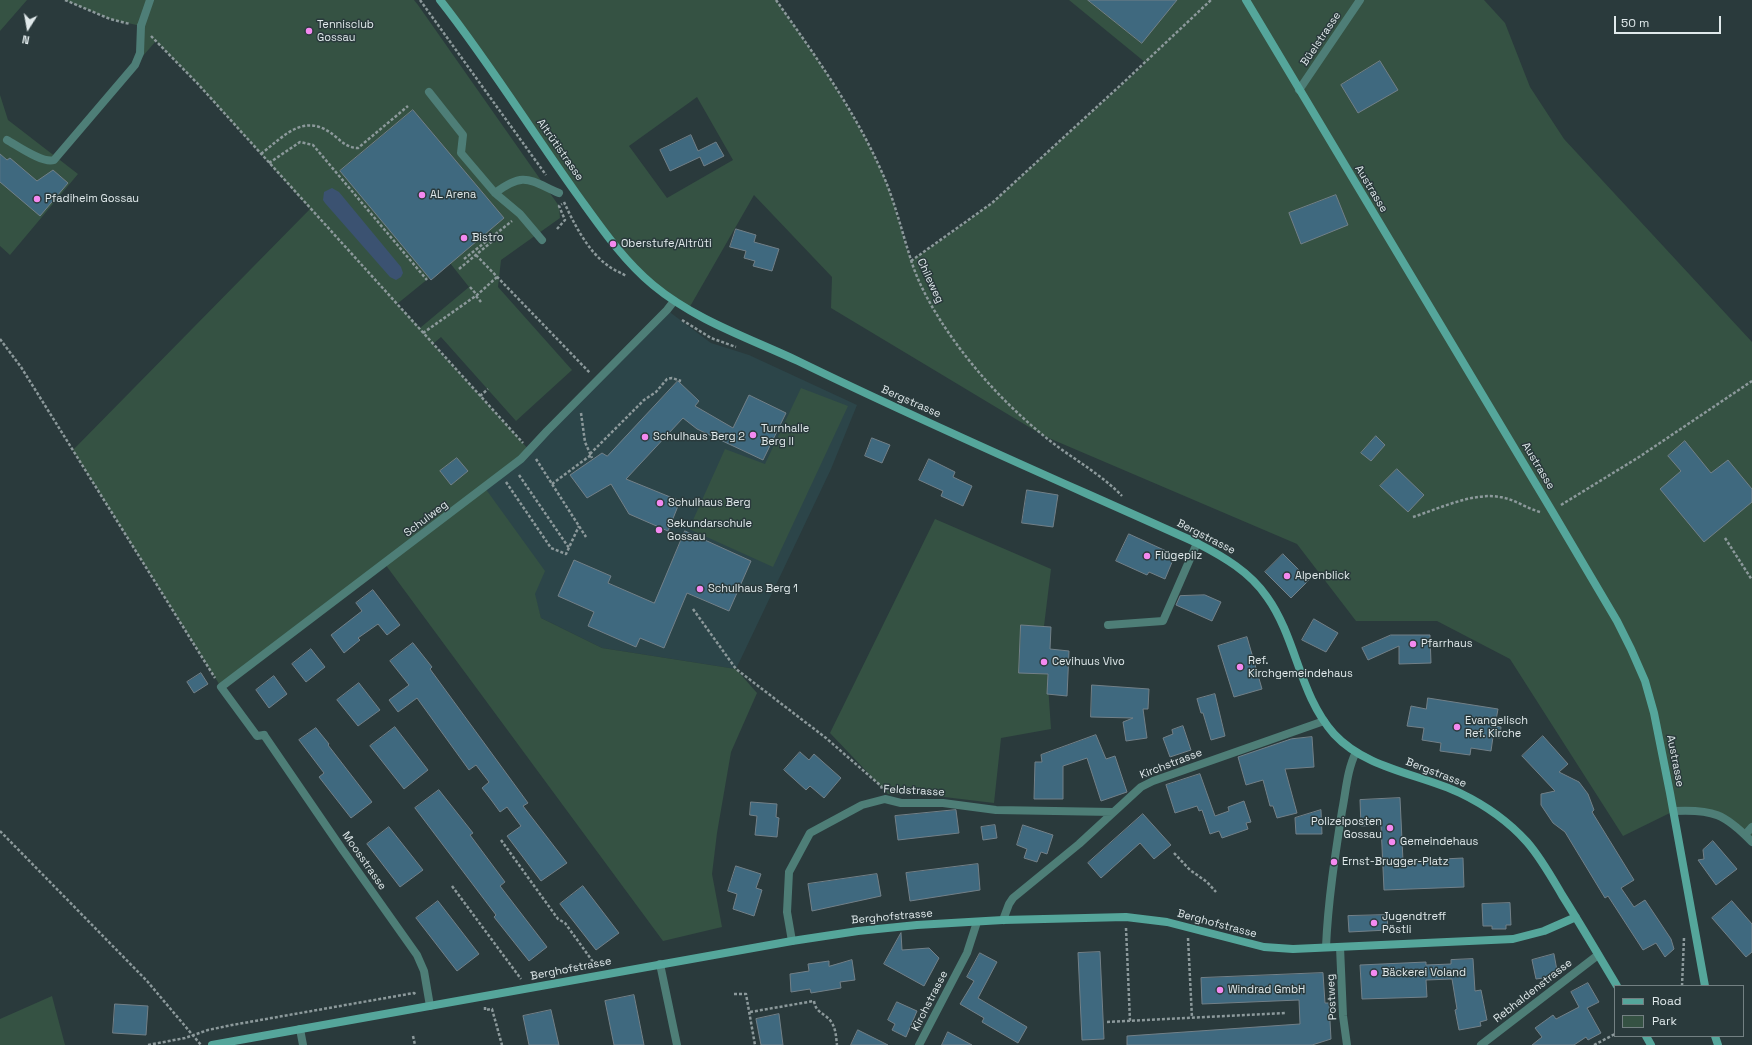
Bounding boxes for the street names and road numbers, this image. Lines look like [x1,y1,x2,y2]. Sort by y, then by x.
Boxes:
street label: Büelstrasse [1298,9,1344,69]
street label: Altrütistrasse [534,117,586,183]
street label: Austrasse [1352,163,1390,215]
street label: Chileweg [914,257,946,305]
street label: Bergstrasse [879,383,943,421]
street label: Austrasse [1519,440,1557,492]
street label: Schulweg [401,498,451,540]
street label: Bergstrasse [1175,517,1237,557]
street label: Austrasse [1663,734,1687,788]
street label: Kirchstrasse [1138,746,1204,782]
street label: Bergstrasse [1404,755,1468,791]
street label: Feldstrasse [883,783,945,799]
street label: Moosstrasse [339,829,389,893]
street label: Berghofstrasse [851,907,933,927]
street label: Berghofstrasse [1176,907,1258,941]
street label: Berghofstrasse [530,955,612,983]
street label: Rebhaldenstrasse [1491,956,1575,1026]
street label: Kirchstrasse [909,969,951,1033]
street label: Postweg [1324,974,1340,1020]

